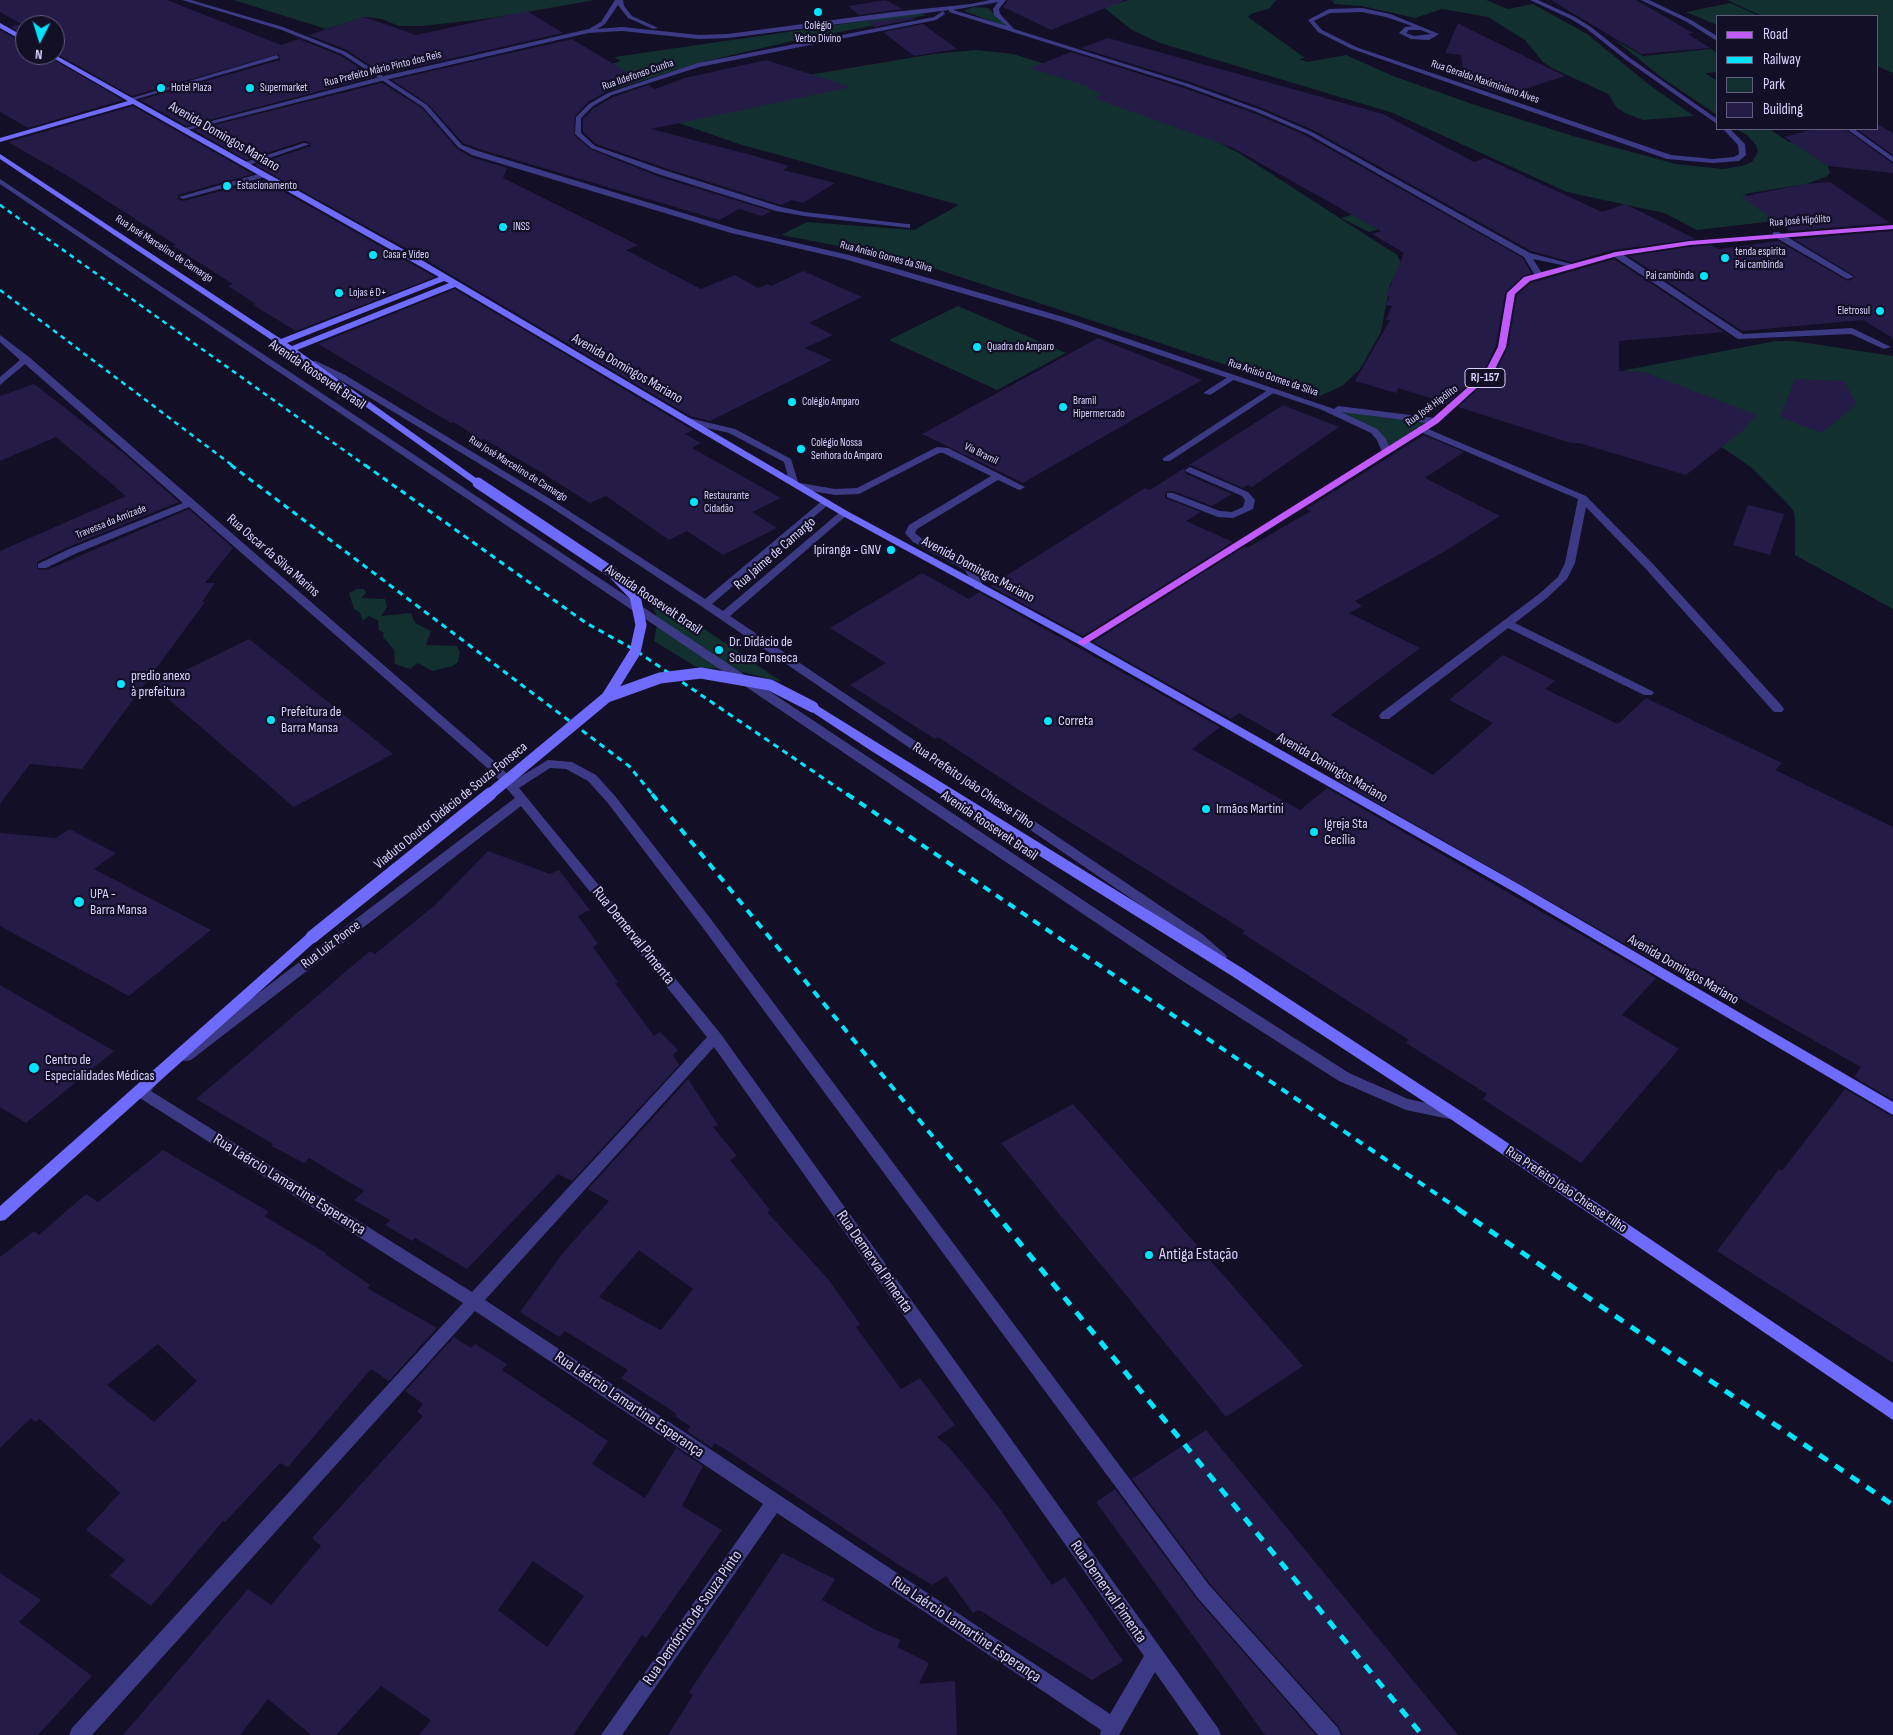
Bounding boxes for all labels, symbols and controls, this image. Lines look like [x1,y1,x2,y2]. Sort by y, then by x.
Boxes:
marker: Colégio Verbo Divino [812,6,824,18]
north arrow [15,15,65,65]
legend [1716,15,1878,130]
place label: Colégio Verbo Divino [795,19,841,45]
text: Road [1763,25,1788,44]
text: N [34,46,43,63]
street label: Rua Prefeito Mário Pinto dos Reis [323,48,443,90]
text: Railway [1763,50,1801,69]
street label: Rua Ildefonso Cunha [600,57,676,93]
street label: Rua Geraldo Maximiniano Alves [1429,57,1541,107]
text: Park [1763,75,1785,94]
place label: Hotel Plaza [171,81,212,95]
place label: Supermarket [260,81,308,95]
marker: Hotel Plaza [155,82,167,94]
marker: Supermarket [244,82,256,94]
street label: Avenida Domingos Mariano [166,98,282,176]
text: Building [1763,100,1803,119]
place label: Estacionamento [237,179,297,193]
marker: Estacionamento [221,180,233,192]
street label: Rua José Hipólito [1769,212,1831,230]
street label: Rua José Marcelino de Camargo [113,213,215,285]
place label: INSS [513,220,530,234]
marker: INSS [497,221,509,233]
street label: Rua Anísio Gomes da Silva [839,238,933,276]
place label: tenda espirita Pai cambinda [1735,245,1786,271]
place label: Casa e Vídeo [383,248,429,262]
marker: Casa e Vídeo [367,249,379,261]
marker: tenda espirita Pai cambinda [1719,252,1731,264]
place label: Pai cambinda [1646,269,1694,283]
marker: Pai cambinda [1698,270,1710,282]
place label: Lojas é D+ [349,286,386,300]
marker: Lojas é D+ [333,287,345,299]
place label: Eletrosul [1838,304,1870,318]
marker: Eletrosul [1874,305,1886,317]
street label: Avenida Domingos Mariano [569,330,685,408]
street label: Avenida Roosevelt Brasil [265,336,369,414]
place label: Quadra do Amparo [987,340,1054,354]
marker: Quadra do Amparo [971,341,983,353]
street label: Rua Anísio Gomes da Silva [1226,356,1320,400]
road number: RJ-157 [1465,368,1505,388]
street label: Rua José Hipólito [1403,383,1461,429]
place label: Bramil Hipermercado [1073,394,1125,420]
place label: Colégio Amparo [802,395,859,409]
marker: Colégio Amparo [786,396,798,408]
marker: Bramil Hipermercado [1057,401,1069,413]
street label: Rua José Marcelino de Camargo [466,433,570,505]
place label: Colégio Nossa Senhora do Amparo [811,436,882,462]
street label: Via Bramil [962,440,1000,468]
marker: Colégio Nossa Senhora do Amparo [795,443,807,455]
place label: Restaurante Cidadão [704,489,749,515]
marker: Restaurante Cidadão [688,496,700,508]
street label: Travessa da Amizade [74,502,148,542]
street label: Rua Oscar da Silva Marins [223,511,323,601]
street label: Rua Jaime de Camargo [731,514,819,594]
street label: Avenida Domingos Mariano [919,533,1037,607]
place label: Ipiranga - GNV [814,542,881,558]
marker: Ipiranga - GNV [885,544,897,556]
street label: Avenida Roosevelt Brasil [601,561,705,639]
place label: Dr. Didácio de Souza Fonseca [729,634,798,666]
marker: Dr. Didácio de Souza Fonseca [713,644,725,656]
place label: predio anexo à prefeitura [131,668,190,700]
marker: predio anexo à prefeitura [115,678,127,690]
place label: Prefeitura de Barra Mansa [281,704,341,736]
place label: Correta [1058,713,1093,729]
marker: Prefeitura de Barra Mansa [265,714,277,726]
marker: Correta [1042,715,1054,727]
street label: Avenida Domingos Mariano [1274,729,1390,807]
street label: Viaduto Doutor Didácio de Souza Fonseca [371,739,531,873]
street label: Rua Prefeito João Chiesse Filho [909,739,1037,833]
street label: Avenida Roosevelt Brasil [937,787,1041,865]
place label: Irmãos Martini [1216,801,1284,817]
marker: Irmãos Martini [1200,803,1212,815]
place label: Igreja Sta Cecília [1324,816,1368,849]
marker: Igreja Sta Cecília [1308,826,1320,838]
street label: Rua Demerval Pimenta [588,883,678,989]
place label: UPA - Barra Mansa [90,886,147,919]
marker: UPA - Barra Mansa [72,895,86,909]
street label: Rua Luiz Ponce [298,917,364,973]
street label: Avenida Domingos Mariano [1625,931,1741,1009]
place label: Centro de Especialidades Médicas [45,1052,154,1084]
marker: Centro de Especialidades Médicas [27,1061,41,1075]
street label: Rua Laércio Lamartine Esperança [209,1130,369,1240]
street label: Rua Prefeito João Chiesse Filho [1502,1143,1630,1237]
street label: Rua Demerval Pimenta [832,1207,916,1317]
place label: Antiga Estação [1159,1245,1238,1265]
marker: Antiga Estação [1143,1249,1155,1261]
street label: Rua Laércio Lamartine Esperança [551,1348,707,1462]
street label: Rua Demerval Pimenta [1066,1537,1150,1647]
street label: Rua Demócrito de Souza Pinto [639,1547,747,1689]
street label: Rua Laércio Lamartine Esperança [888,1573,1044,1687]

